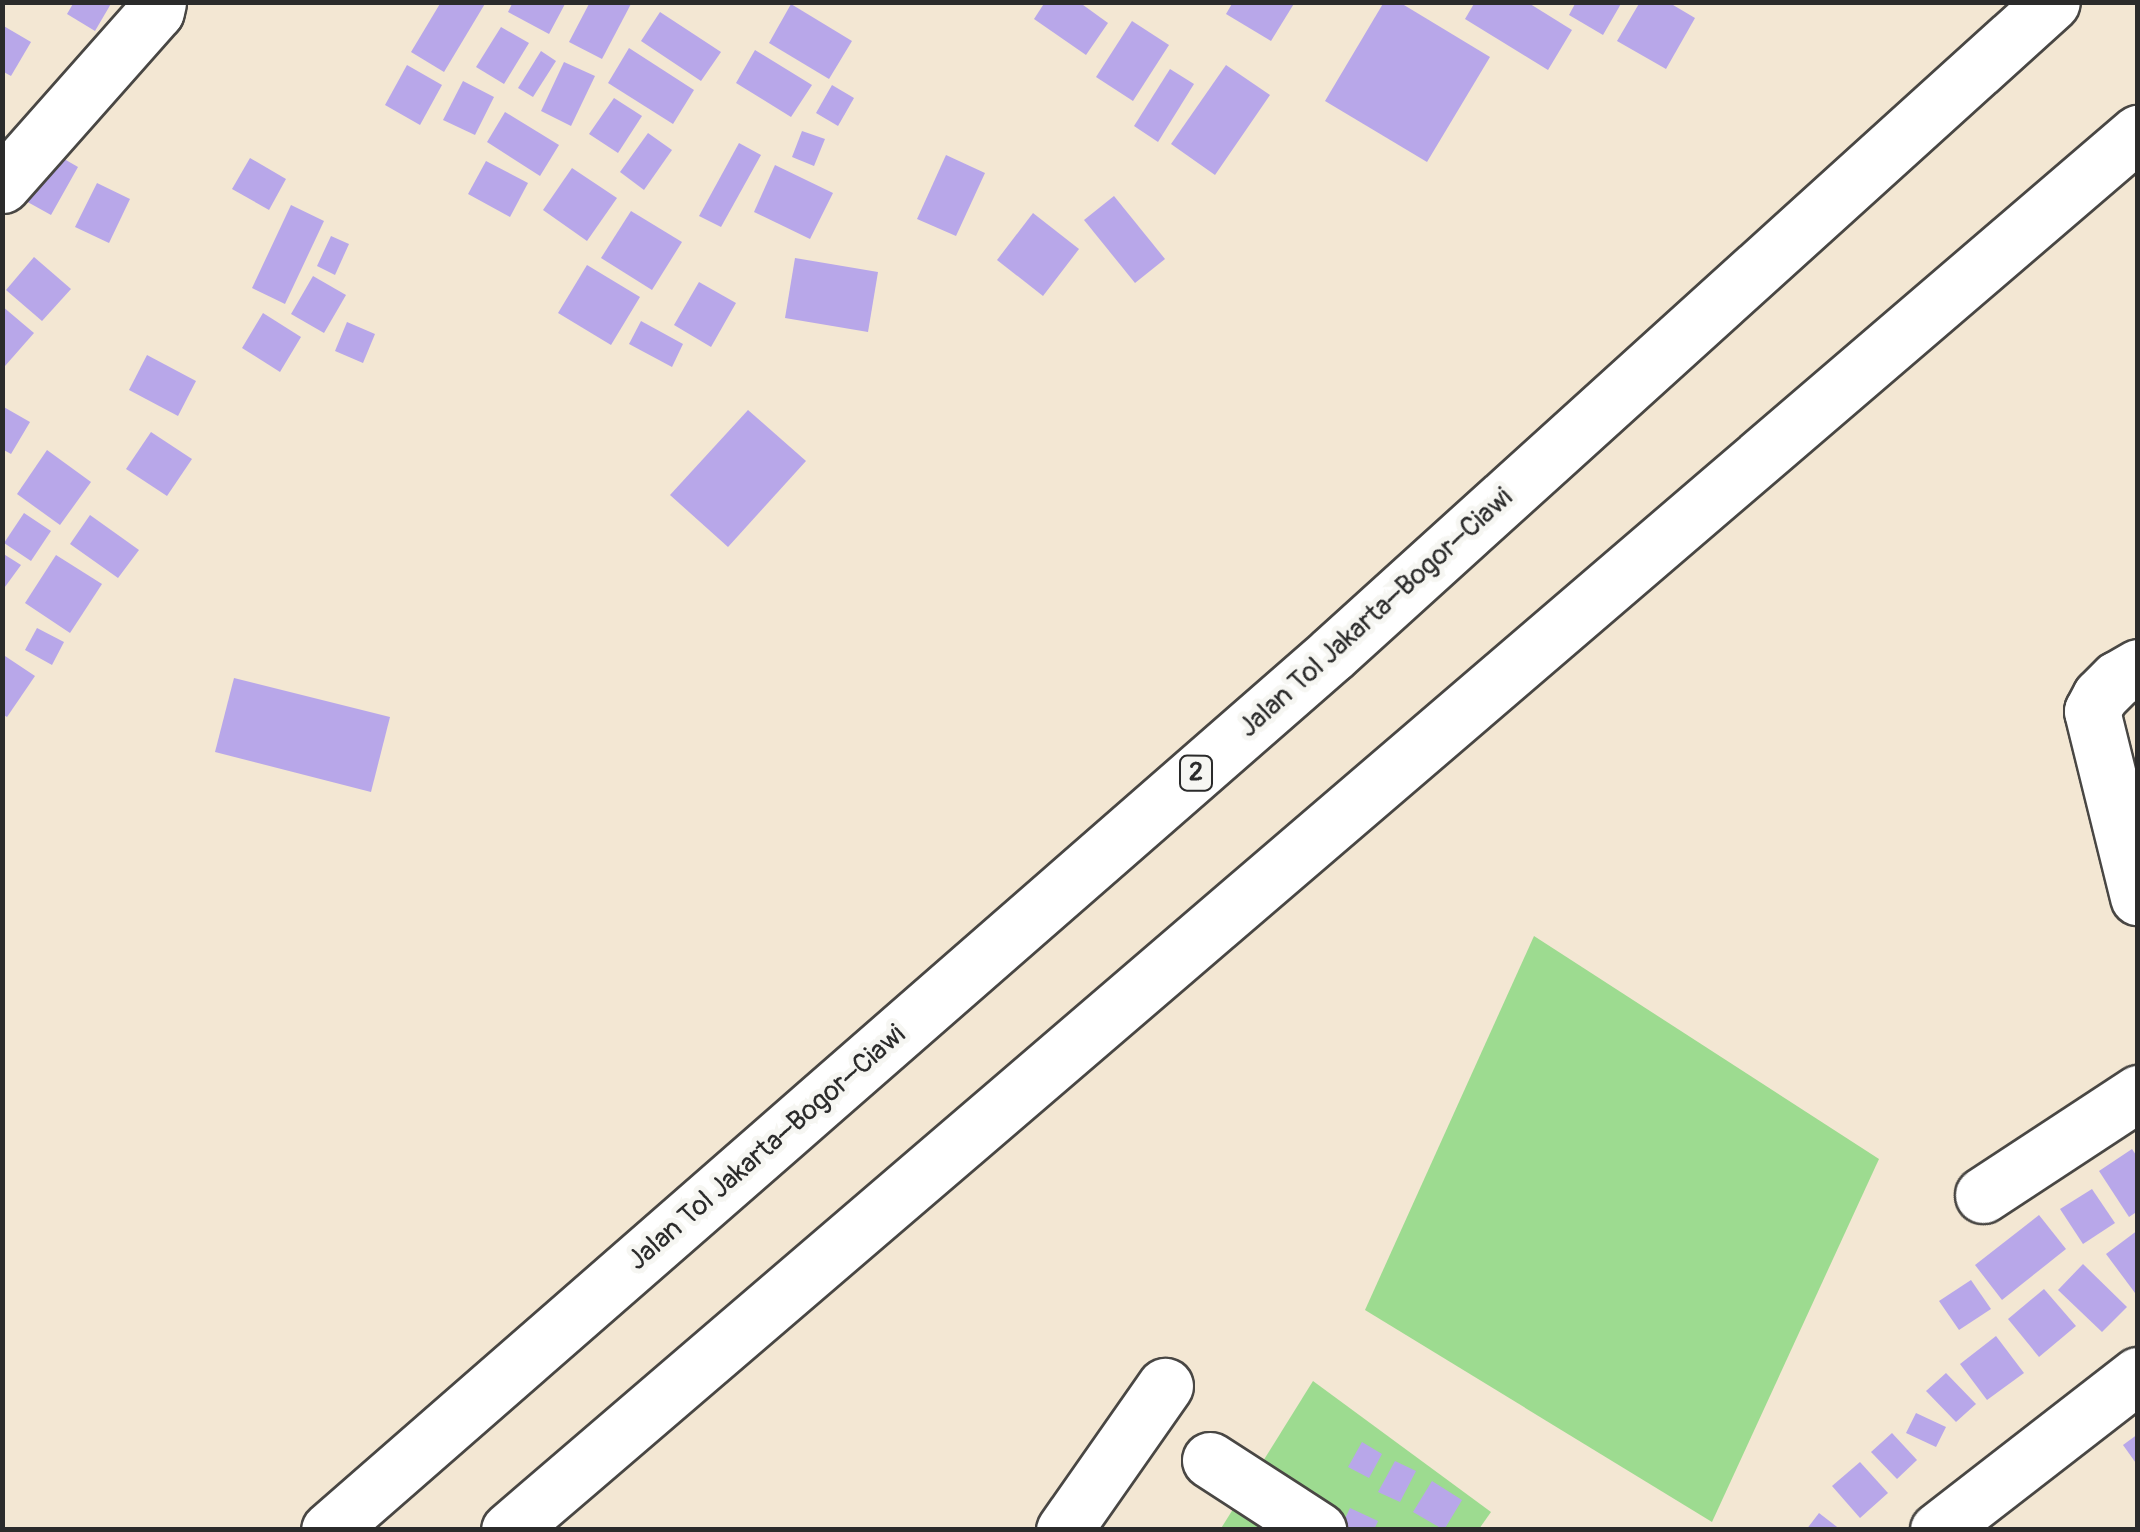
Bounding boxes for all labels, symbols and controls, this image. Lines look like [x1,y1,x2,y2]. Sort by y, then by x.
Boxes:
street label: Jalan Tol Jakarta–Bogor–Ciawi [1232,481,1520,745]
road number: 2 [1178,753,1214,793]
street label: Jalan Tol Jakarta–Bogor–Ciawi [621,1018,913,1278]

